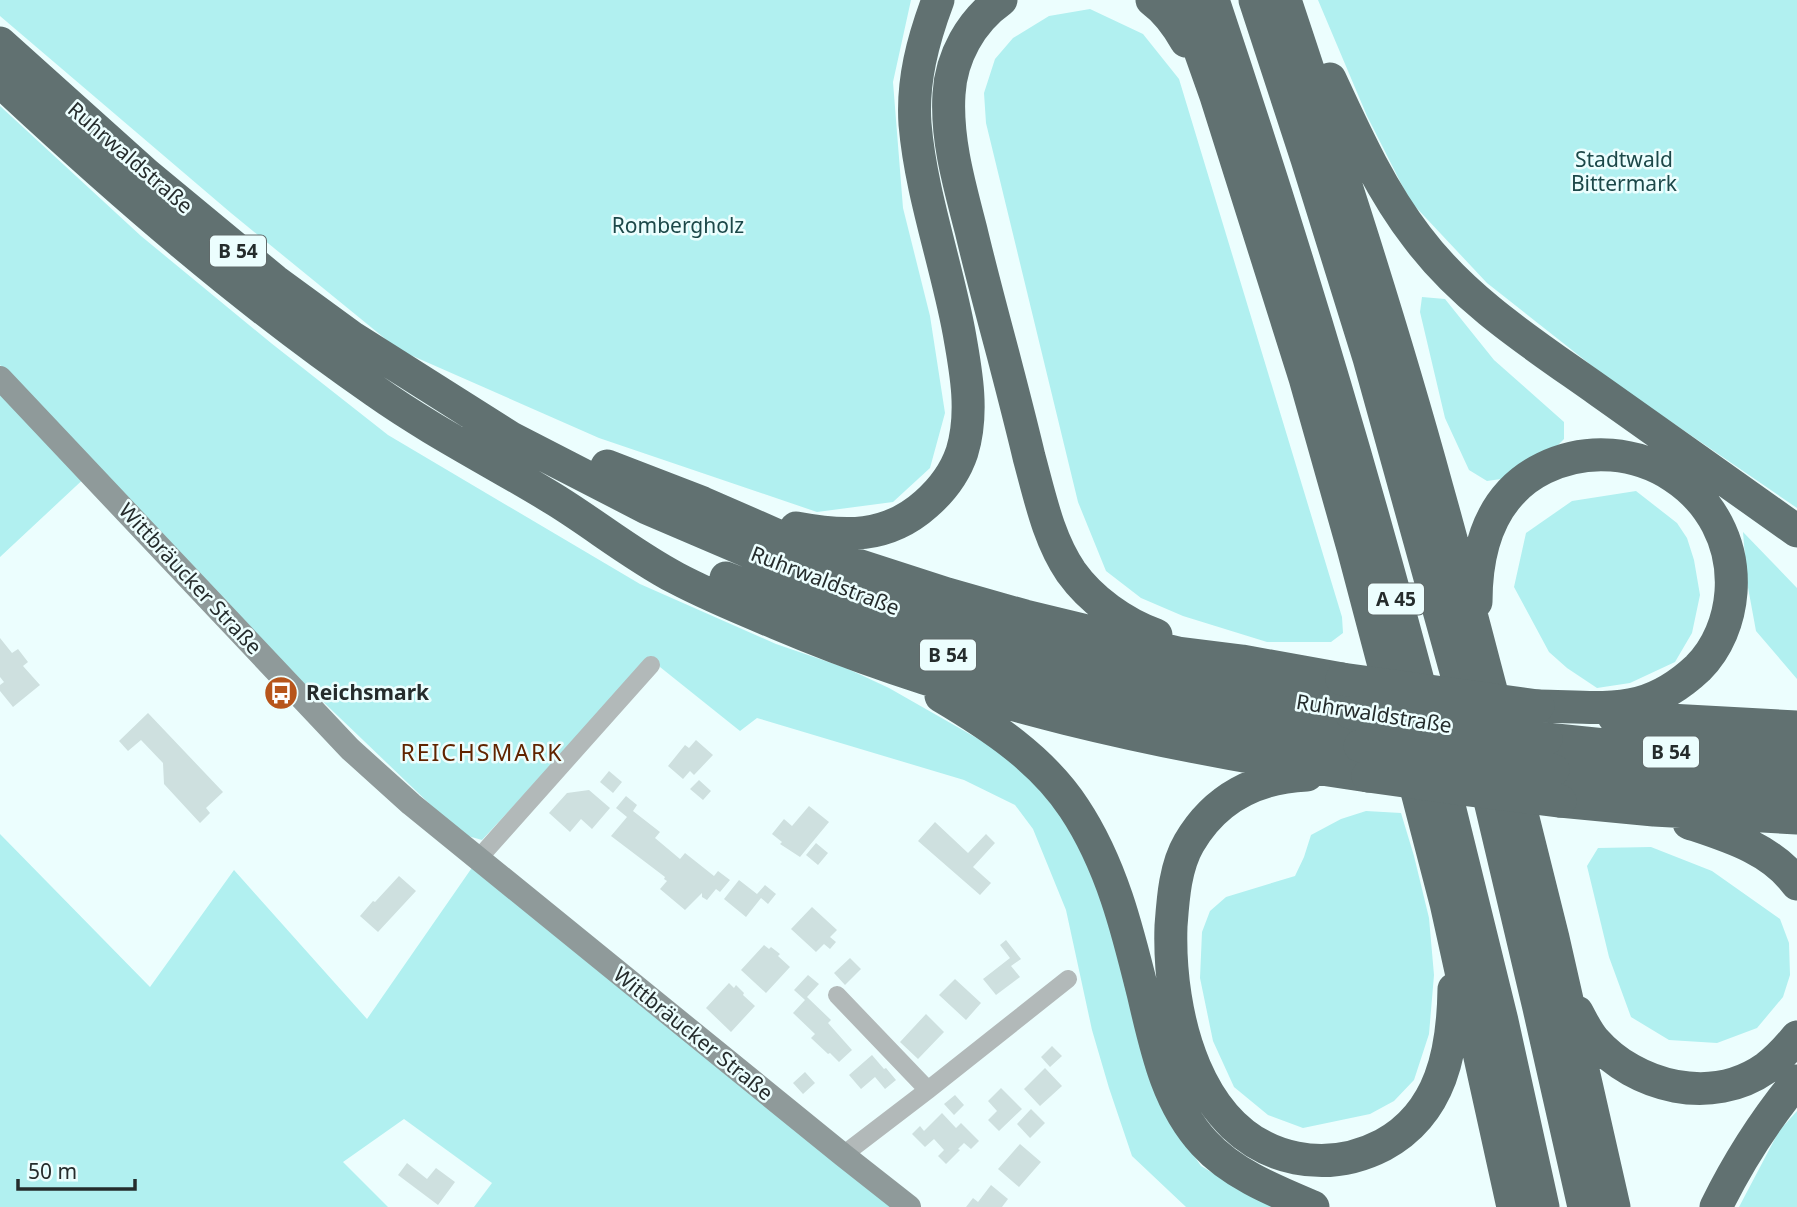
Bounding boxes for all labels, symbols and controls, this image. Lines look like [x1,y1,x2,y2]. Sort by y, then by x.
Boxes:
street label: Ruhrwaldstraße [62,95,199,219]
park label: Stadtwald Bittermark [1571,145,1678,197]
park label: Rombergholz [612,211,744,239]
road number: B 54 [210,235,266,266]
street label: Wittbräucker Straße [113,497,268,660]
street label: Ruhrwaldstraße [747,539,904,621]
road number: A 45 [1368,584,1424,614]
road number: B 54 [920,640,976,670]
bus stop icon: Reichsmark [262,674,300,712]
place label: Reichsmark [306,678,430,706]
street label: Ruhrwaldstraße [1294,687,1454,739]
district label: REICHSMARK [400,736,564,768]
road number: B 54 [1643,736,1699,768]
street label: Wittbräucker Straße [608,960,779,1106]
scale bar [18,1148,135,1192]
text: 50 m [28,1157,77,1185]

